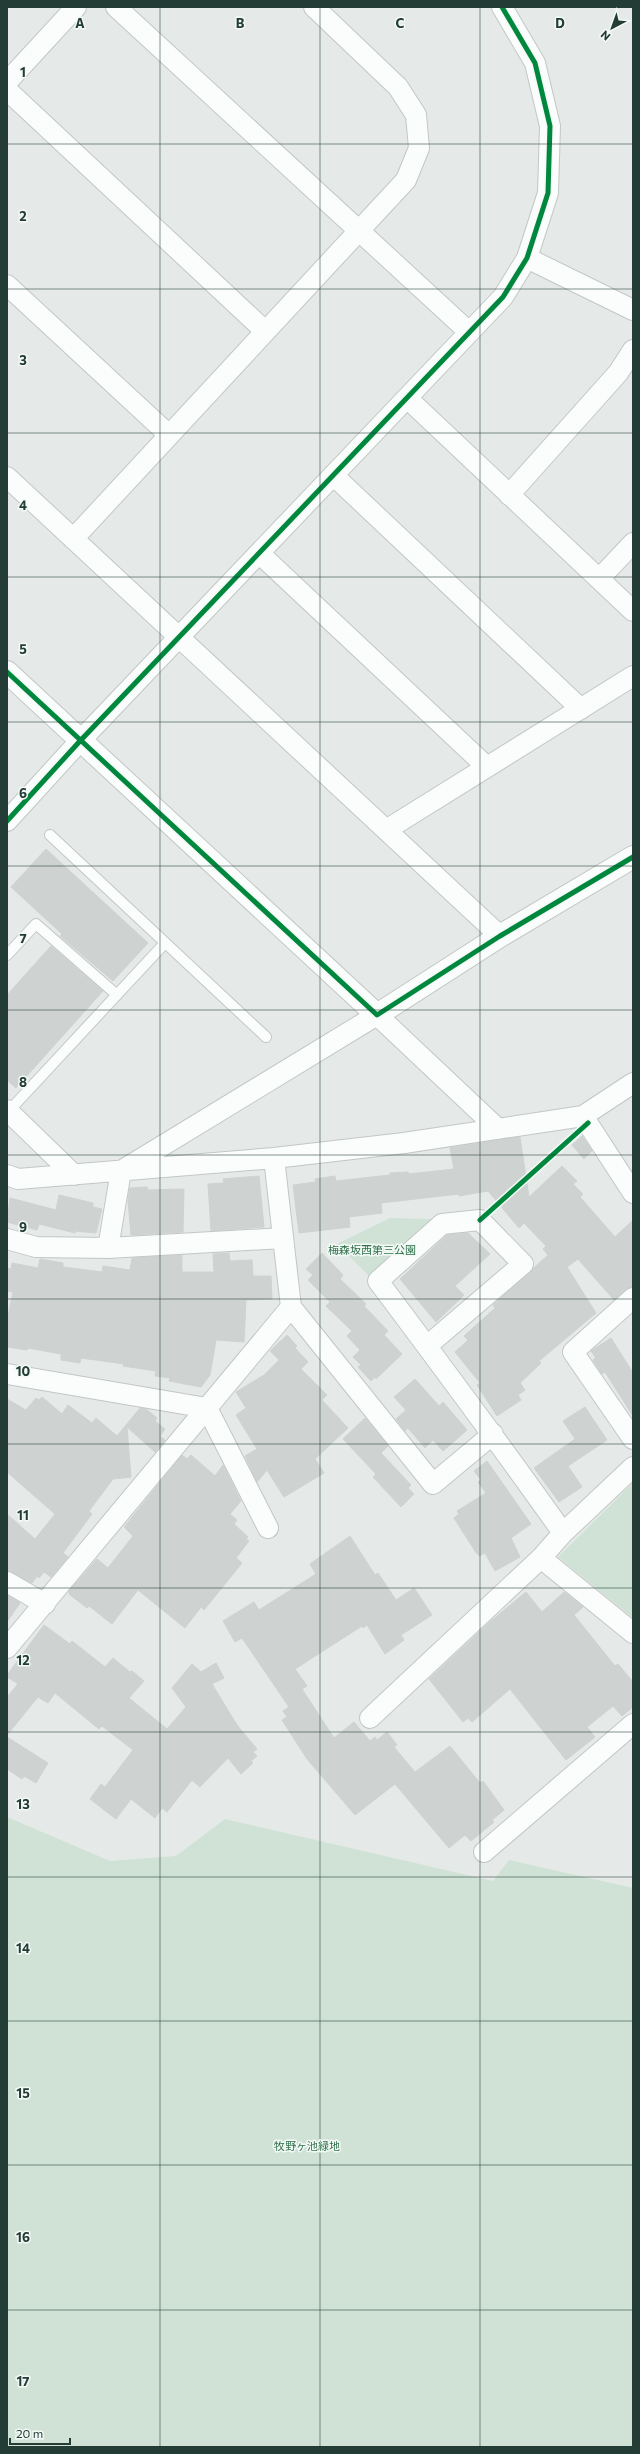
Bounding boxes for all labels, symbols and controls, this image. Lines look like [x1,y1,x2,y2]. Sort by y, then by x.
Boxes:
north arrow [592,8,632,48]
text: A [75,15,85,31]
text: B [236,15,245,31]
text: C [396,15,405,31]
text: D [555,15,565,31]
text: N [598,28,612,44]
text: 1 [20,64,26,80]
text: 2 [19,208,27,224]
text: 3 [19,352,27,368]
text: 4 [19,497,27,513]
text: 5 [19,641,27,657]
text: 6 [19,785,27,801]
text: 7 [19,930,27,946]
text: 8 [19,1074,27,1090]
text: 9 [19,1219,27,1235]
park label: 梅森坂西第三公園 [328,1243,416,1256]
text: 10 [16,1363,31,1379]
text: 11 [17,1507,29,1523]
text: 12 [16,1652,30,1668]
text: 13 [16,1796,30,1812]
text: 14 [16,1940,30,1956]
text: 15 [16,2085,30,2101]
park label: 牧野ヶ池緑地 [274,2139,340,2152]
text: 16 [16,2229,30,2245]
text: 17 [16,2373,30,2389]
scale bar [10,2420,70,2446]
text: 20 m [16,2426,43,2440]

